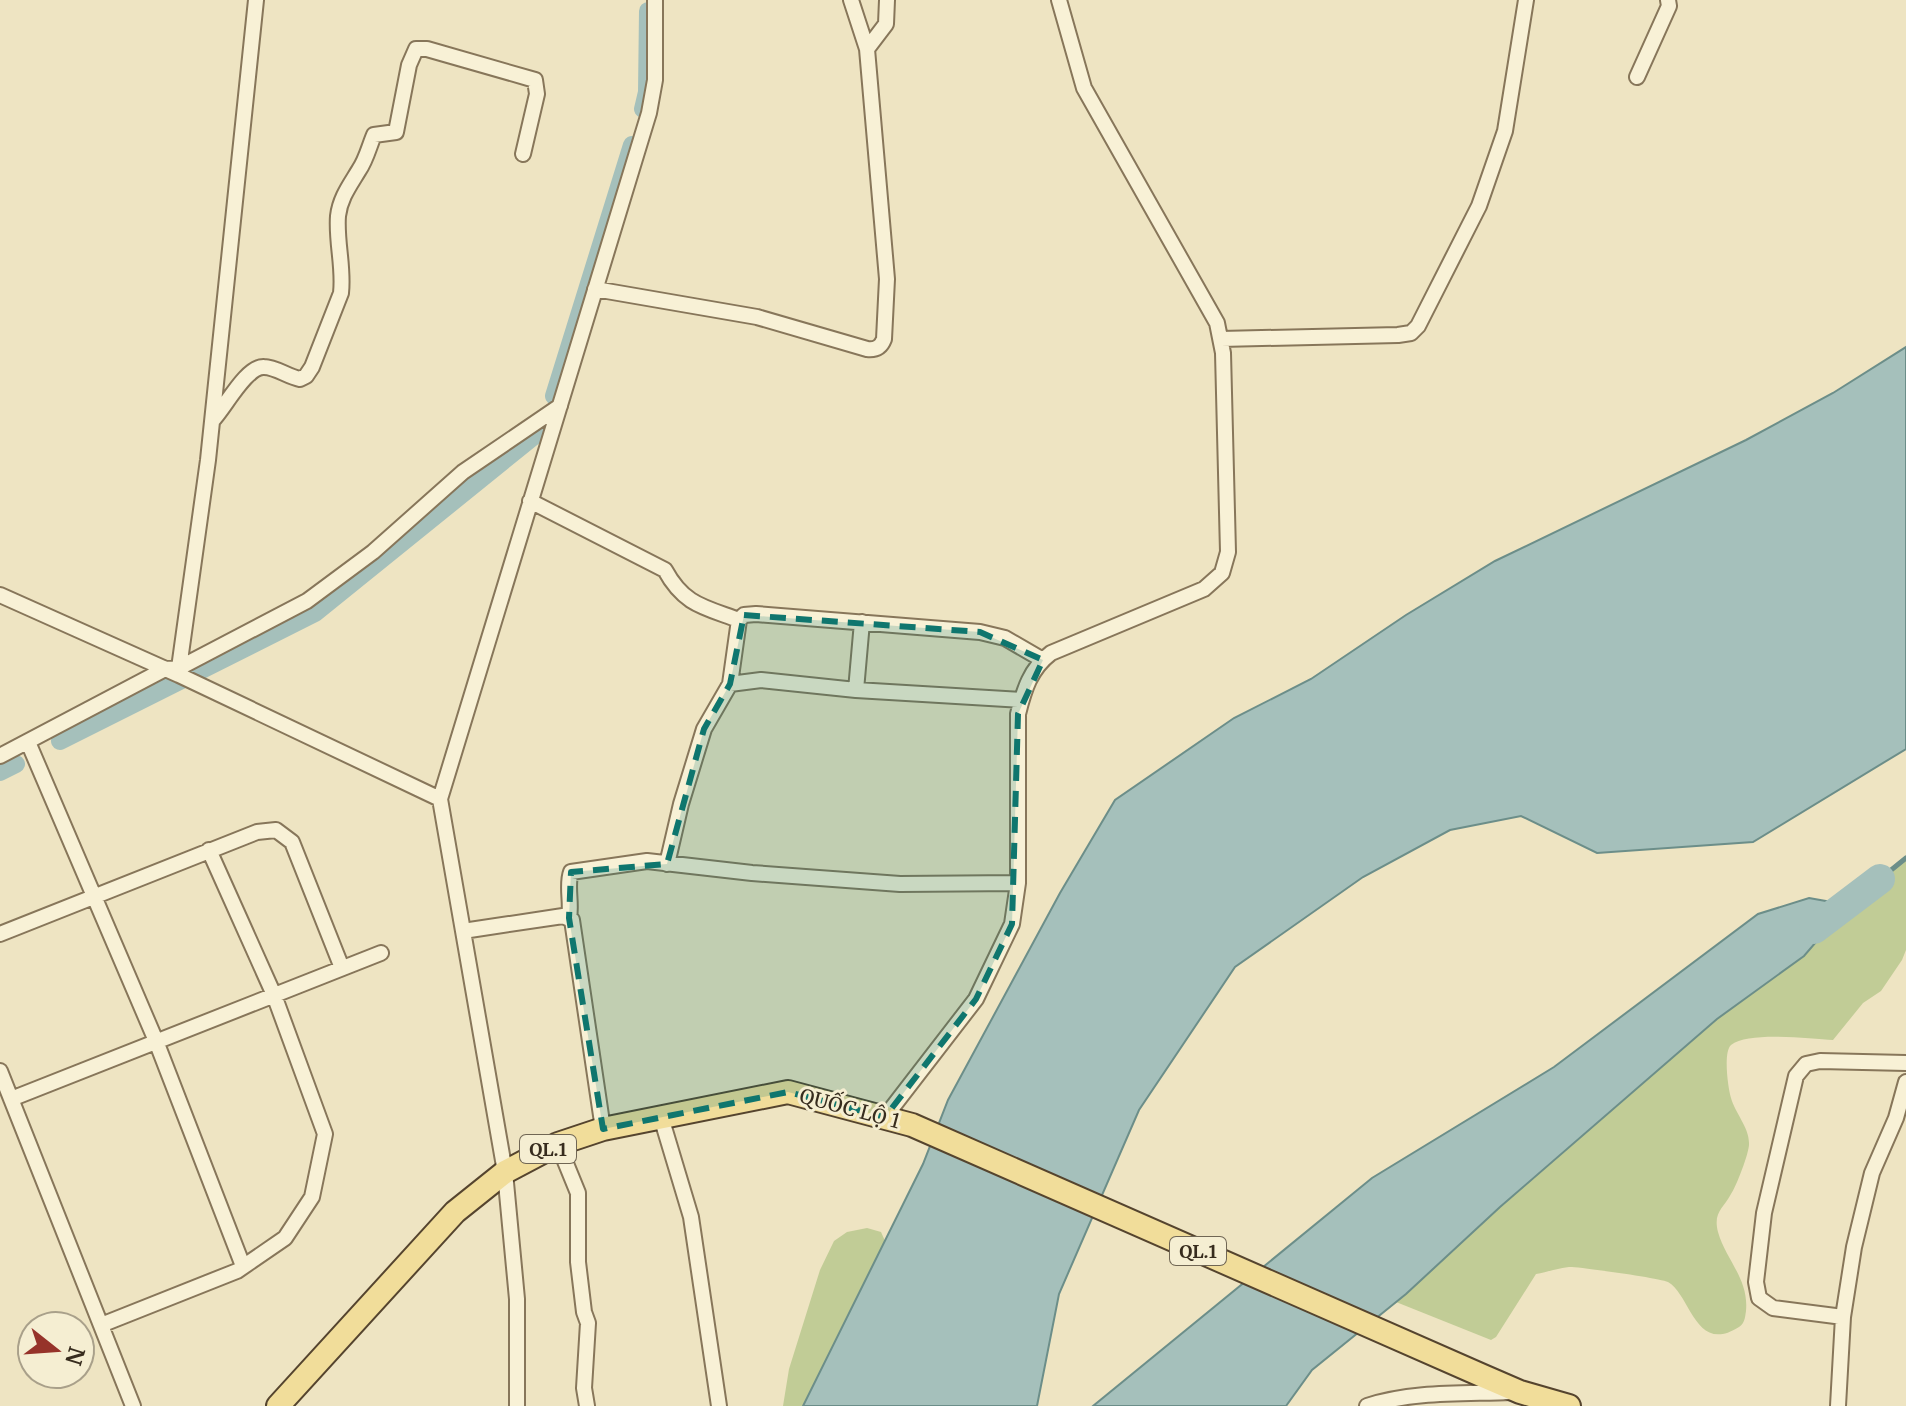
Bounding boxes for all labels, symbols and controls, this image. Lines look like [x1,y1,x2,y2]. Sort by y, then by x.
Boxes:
street label: QUỐC LỘ 1 [797,1079,904,1133]
road number: QL.1 [520,1135,576,1163]
road number: QL.1 [1170,1237,1226,1265]
north arrow [16,1310,96,1390]
text: N [59,1343,91,1369]

